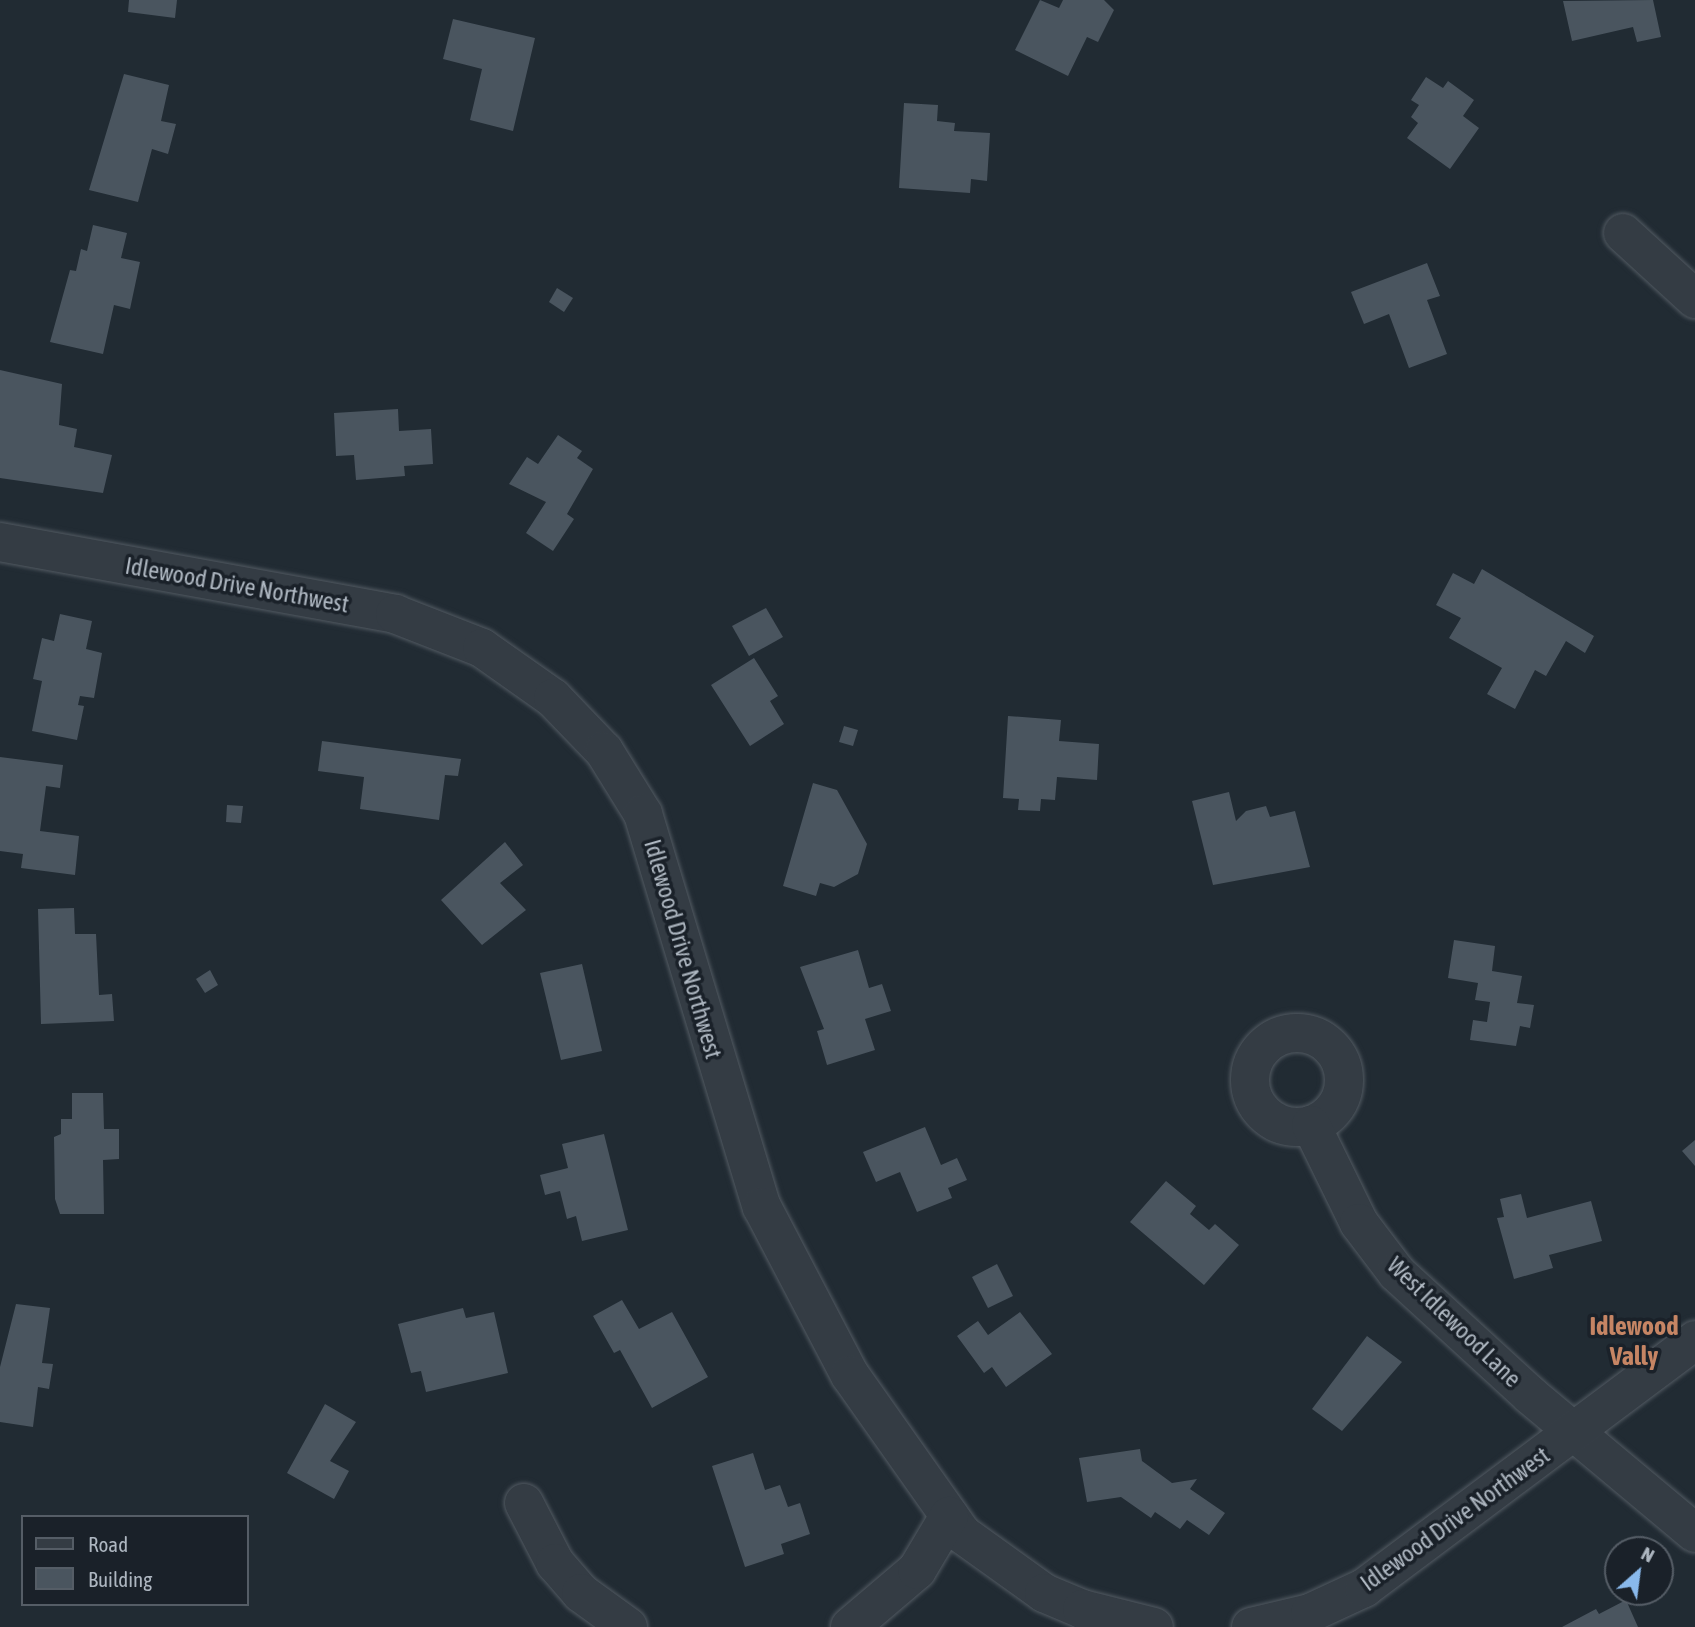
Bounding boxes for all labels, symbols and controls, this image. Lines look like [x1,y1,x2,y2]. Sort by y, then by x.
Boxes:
street label: Idlewood Drive Northwest [123,551,351,619]
street label: Idlewood Drive Northwest [638,836,728,1062]
street label: West Idlewood Lane [1381,1251,1527,1393]
district label: Idlewood Vally [1589,1311,1679,1372]
street label: Idlewood Drive Northwest [1355,1441,1555,1597]
legend [21,1515,248,1606]
text: Road [88,1532,128,1556]
north arrow [1604,1536,1674,1606]
text: N [1638,1542,1658,1567]
text: Building [88,1567,152,1591]

